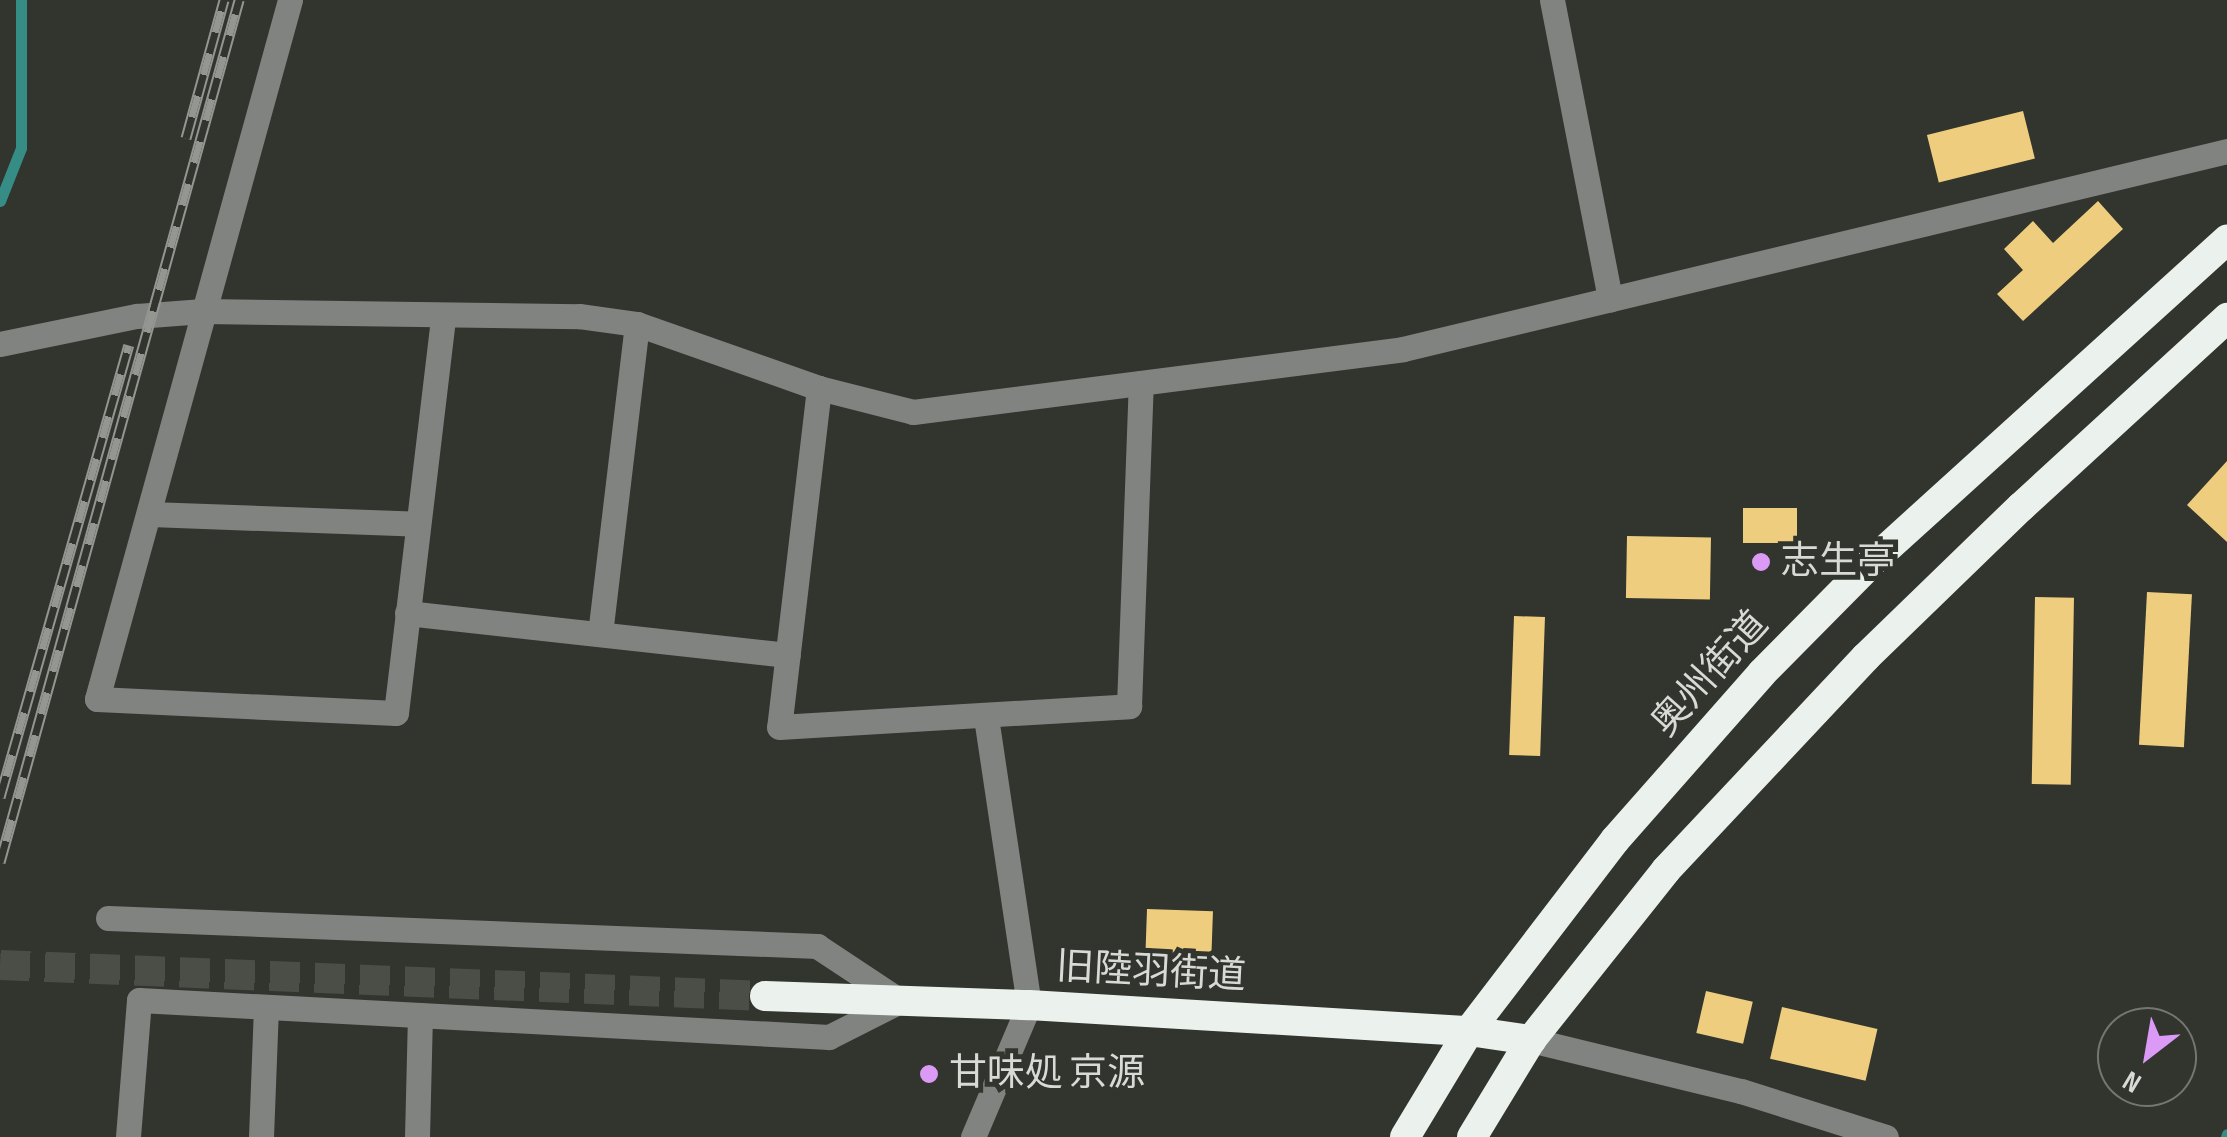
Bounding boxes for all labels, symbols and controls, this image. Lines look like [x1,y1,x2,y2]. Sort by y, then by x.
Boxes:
place label: 志生亭 [1781,539,1895,585]
marker: 志生亭 [1750,551,1772,573]
street label: 奥州街道 [1642,602,1778,746]
street label: 旧陸羽街道 [1055,944,1247,1000]
north arrow [2097,1007,2197,1107]
place label: 甘味処 京源 [949,1051,1145,1097]
marker: 甘味処 京源 [918,1063,940,1085]
text: N [2117,1063,2147,1099]

